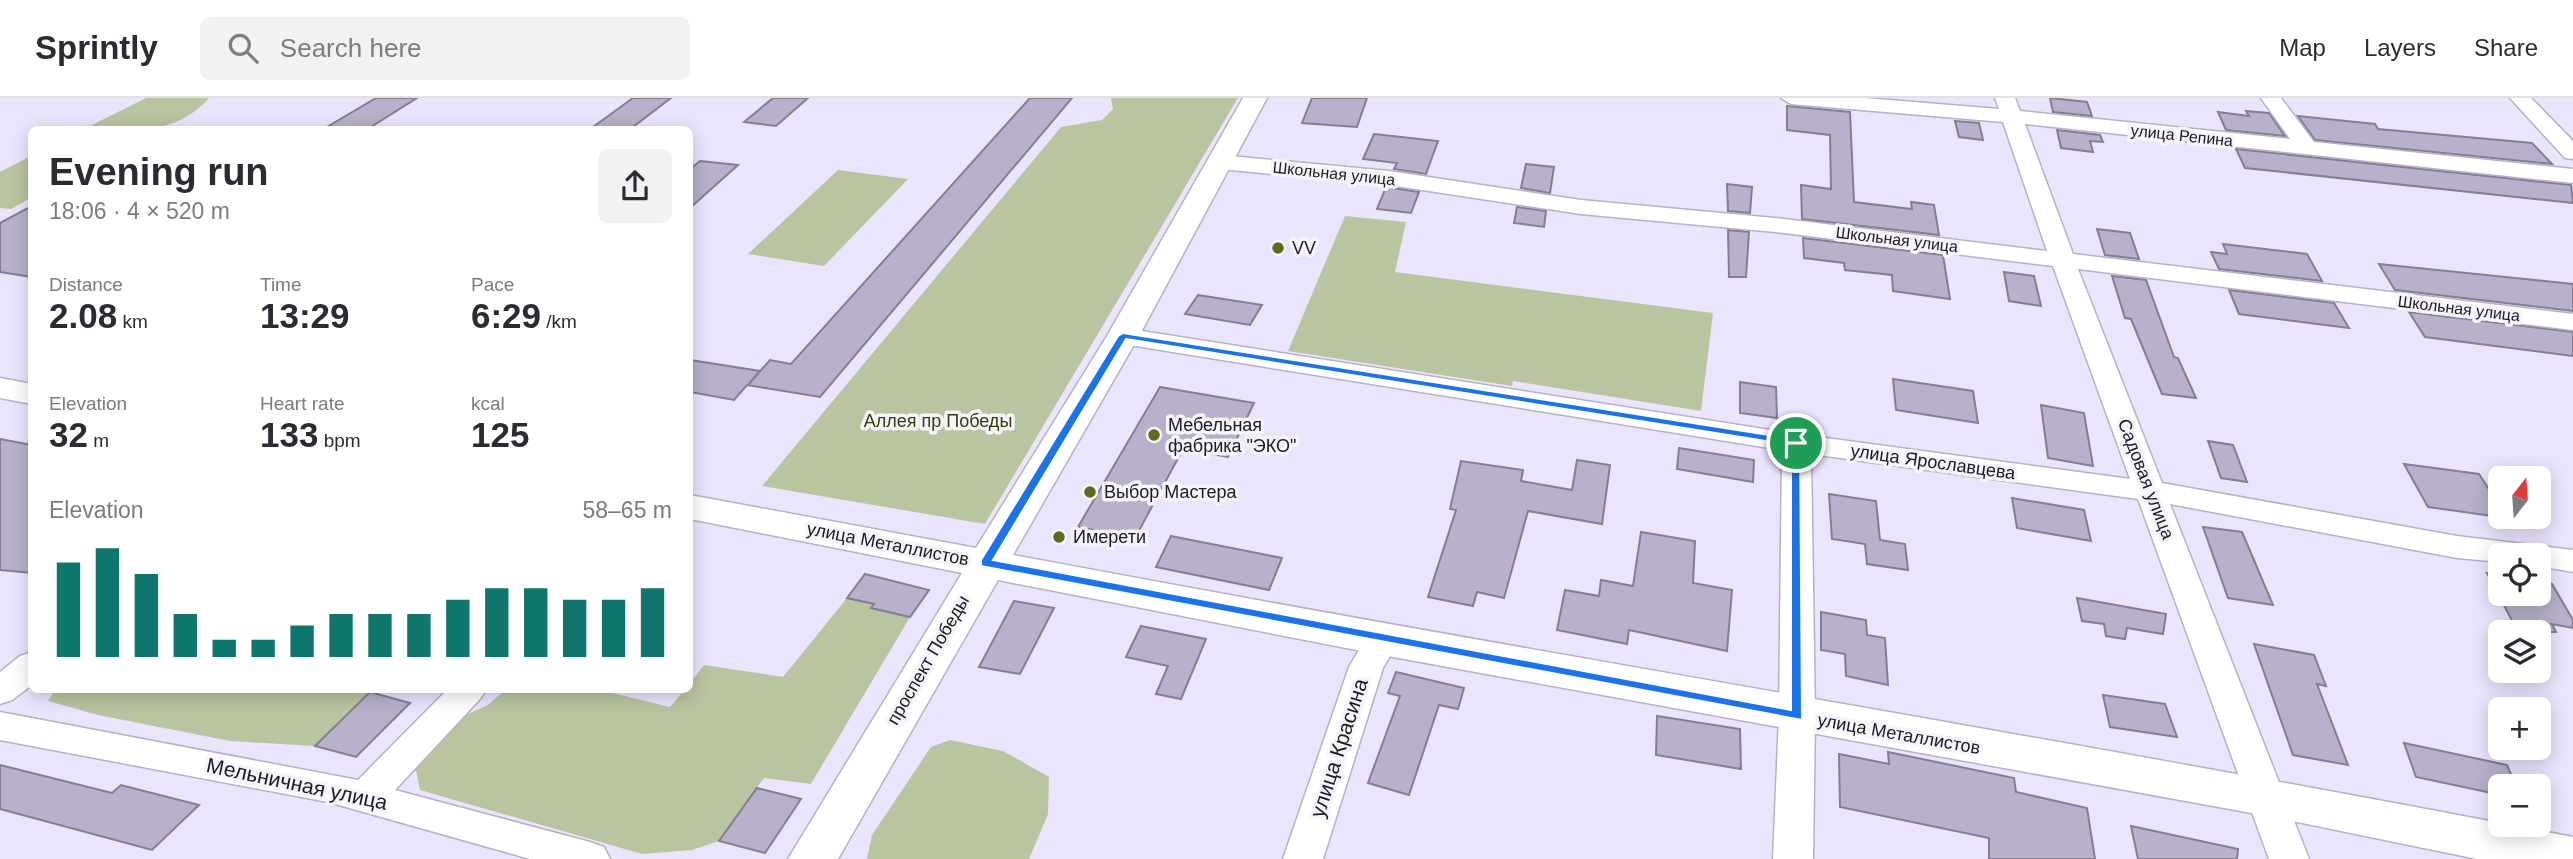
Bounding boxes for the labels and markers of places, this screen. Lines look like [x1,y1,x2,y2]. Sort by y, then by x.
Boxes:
place label: VV [1292,238,1316,258]
marker: VV [1270,240,1286,256]
pin [1766,413,1826,473]
place label: Мебельная фабрика "ЭКО" [1168,415,1296,456]
marker: Мебельная фабрика "ЭКО" [1146,427,1162,443]
place label: Выбор Мастера [1104,482,1238,502]
marker: Выбор Мастера [1082,484,1098,500]
place label: Имерети [1073,527,1146,547]
marker: Имерети [1051,529,1067,545]

